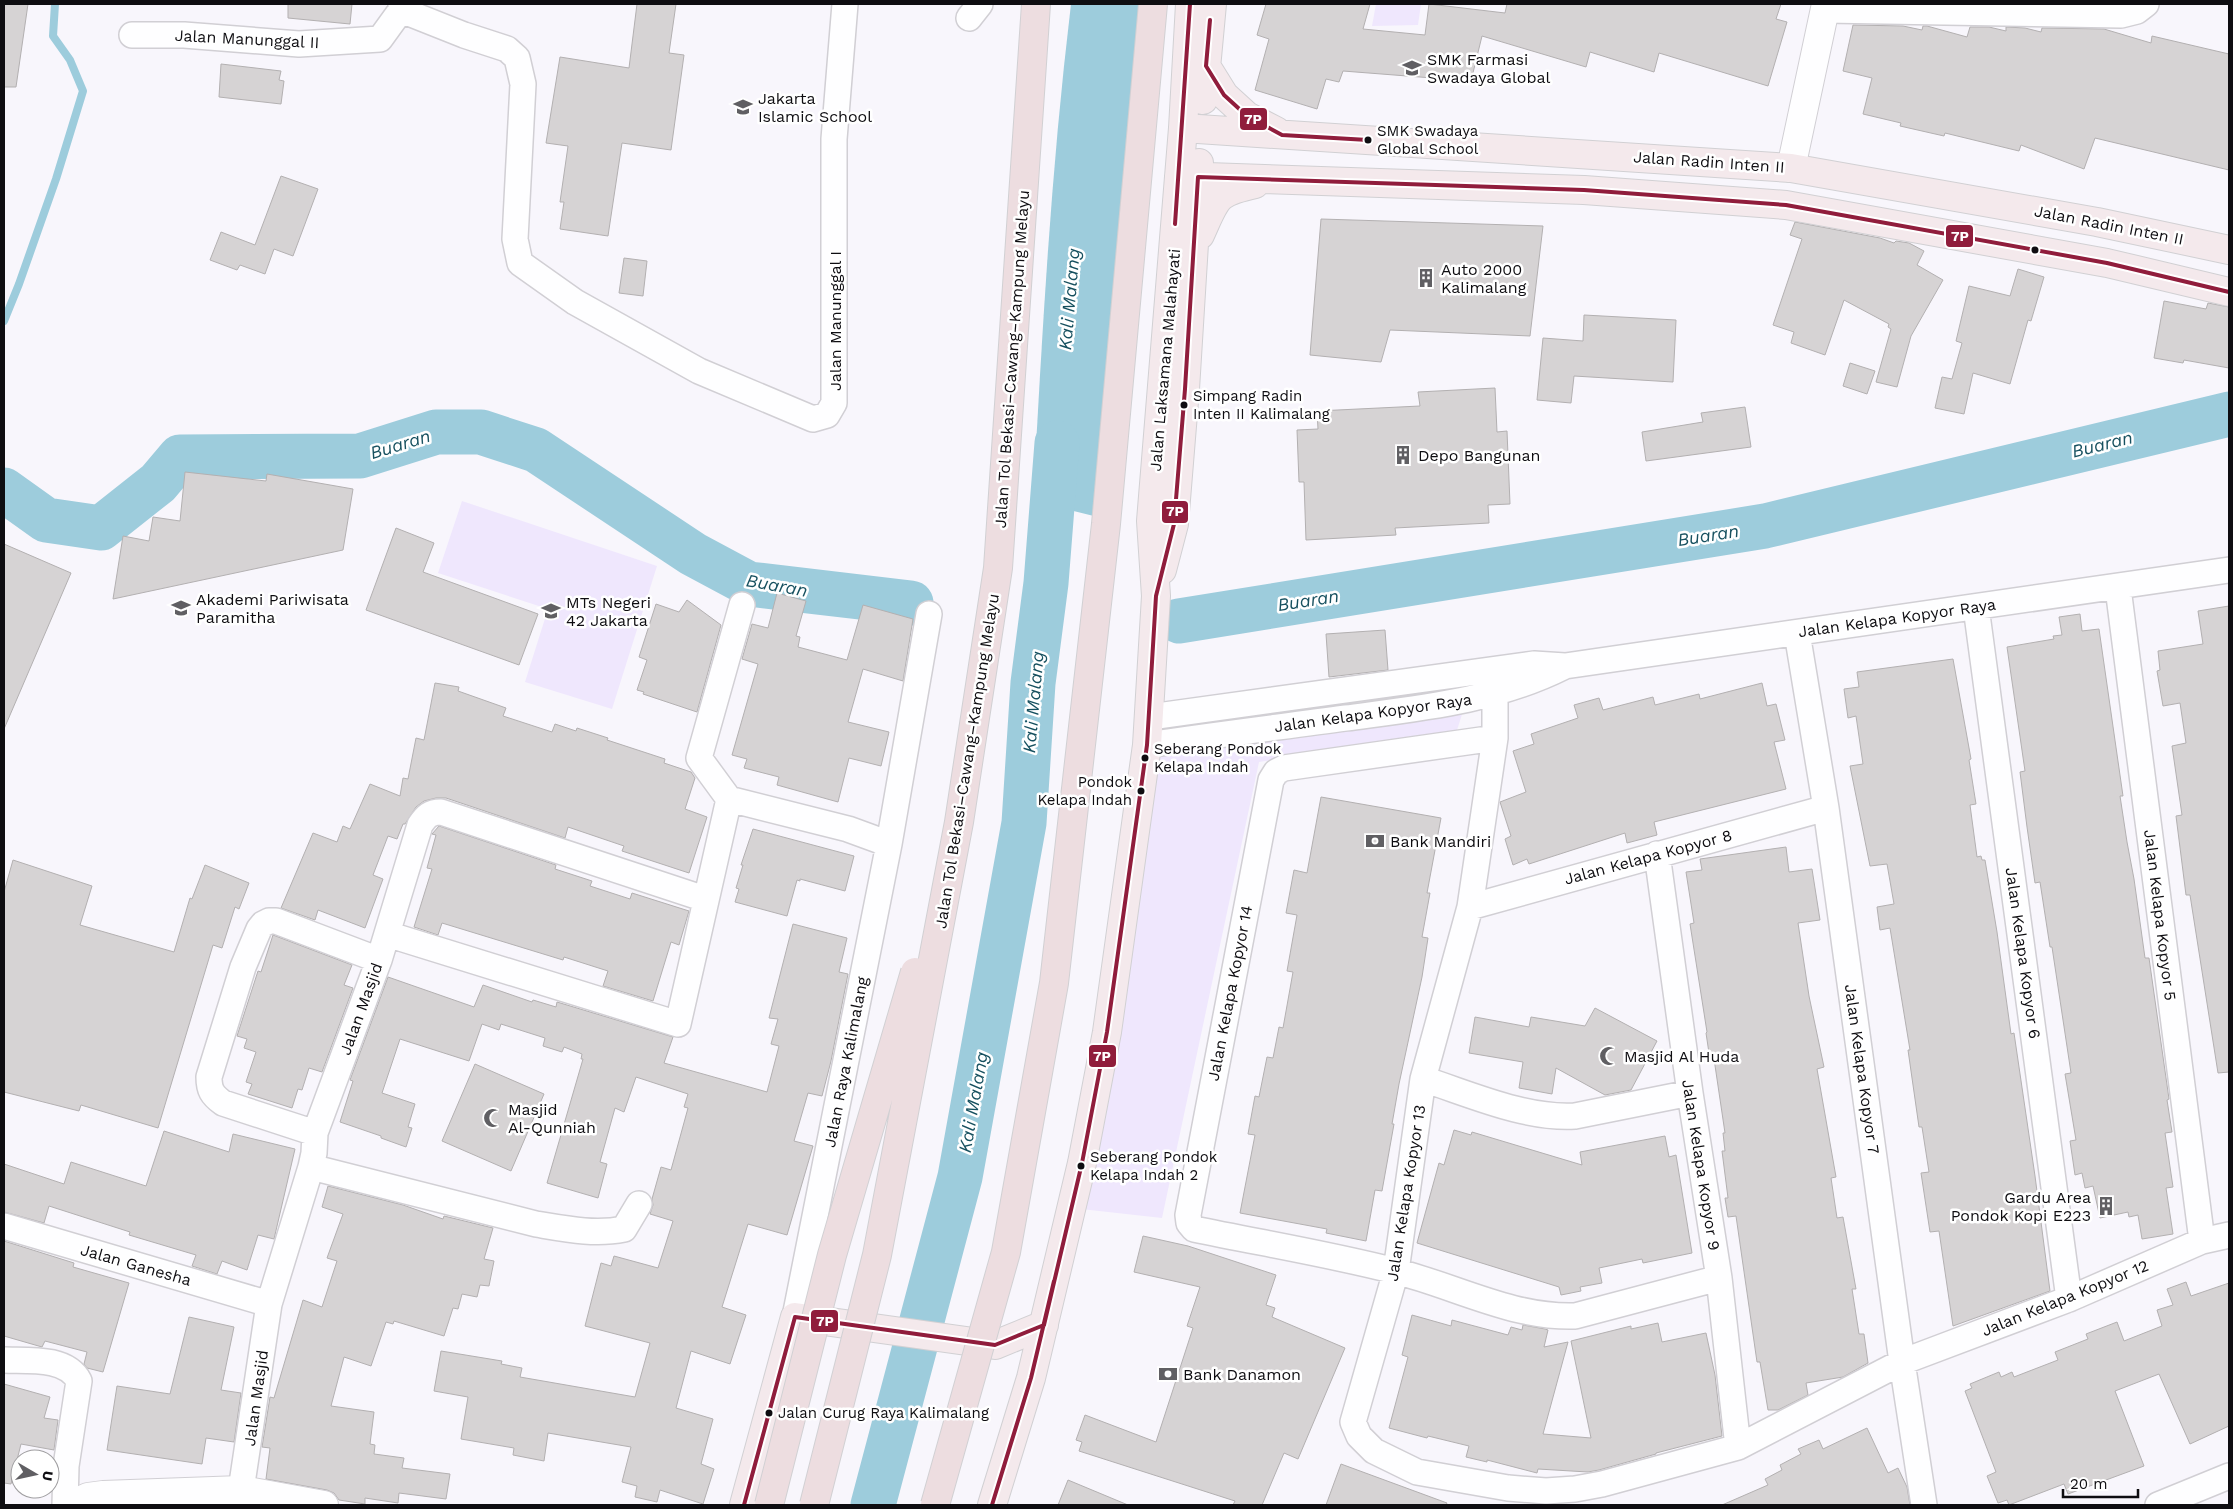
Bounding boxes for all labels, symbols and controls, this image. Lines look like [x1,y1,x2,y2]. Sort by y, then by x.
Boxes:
street label: Jalan Manunggal II [174,26,320,52]
place label: SMK Farmasi Swadaya Global [1427,50,1550,87]
school or university icon: SMK Farmasi Swadaya Global [1401,57,1423,79]
place label: Jakarta Islamic School [758,89,872,126]
school or university icon: Jakarta Islamic School [732,96,754,118]
line badge: 7P [1239,107,1268,131]
text: 7P [1244,111,1262,127]
place label: SMK Swadaya Global School [1377,122,1479,158]
marker: SMK Swadaya Global School [1363,135,1373,145]
street label: Jalan Radin Inten II [1633,147,1785,177]
street label: Jalan Tol Bekasi–Cawang–Kampung Melayu [991,189,1033,529]
street label: Jalan Radin Inten II [2033,201,2185,249]
line badge: 7P [1945,224,1974,248]
text: 7P [1951,228,1969,244]
unlabelled marker [2030,245,2040,255]
water label: Kali Malang [1054,247,1084,351]
street label: Jalan Laksamana Malahayati [1146,248,1184,472]
street label: Jalan Manunggal I [826,251,845,391]
place label: Auto 2000 Kalimalang [1441,260,1527,297]
building icon: Auto 2000 Kalimalang [1415,267,1437,289]
place label: Simpang Radin Inten II Kalimalang [1193,387,1330,423]
marker: Simpang Radin Inten II Kalimalang [1179,400,1189,410]
water label: Buaran [367,425,433,463]
water label: Buaran [2069,426,2135,462]
building icon: Depo Bangunan [1392,444,1414,466]
place label: Depo Bangunan [1418,446,1541,465]
line badge: 7P [1161,500,1189,524]
text: 7P [1166,503,1184,519]
water label: Buaran [1676,520,1740,550]
water label: Buaran [745,569,809,601]
water label: Buaran [1276,585,1340,615]
place label: Akademi Pariwisata Paramitha [196,590,349,627]
street label: Jalan Tol Bekasi–Cawang–Kampung Melayu [931,592,1003,930]
place label: MTs Negeri 42 Jakarta [566,593,651,630]
street label: Jalan Kelapa Kopyor Raya [1797,595,1997,641]
school or university icon: Akademi Pariwisata Paramitha [170,597,192,619]
school or university icon: MTs Negeri 42 Jakarta [540,600,562,622]
water label: Kali Malang [1018,650,1048,754]
street label: Jalan Kelapa Kopyor Raya [1273,690,1473,736]
place label: Seberang Pondok Kelapa Indah [1154,740,1282,776]
marker: Seberang Pondok Kelapa Indah [1140,753,1150,763]
place label: Pondok Kelapa Indah [1038,773,1132,809]
marker: Pondok Kelapa Indah [1136,786,1146,796]
street label: Jalan Kelapa Kopyor 8 [1562,825,1734,889]
street label: Jalan Kelapa Kopyor 5 [2140,828,2180,1002]
bank icon: Bank Mandiri [1364,830,1386,852]
place label: Bank Mandiri [1390,832,1491,851]
street label: Jalan Kelapa Kopyor 6 [2002,866,2044,1040]
street label: Jalan Kelapa Kopyor 14 [1204,903,1256,1083]
street label: Jalan Masjid [336,960,386,1058]
street label: Jalan Raya Kalimalang [820,974,872,1149]
street label: Jalan Kelapa Kopyor 7 [1841,983,1883,1155]
line badge: 7P [1088,1044,1117,1068]
mosque icon: Masjid Al Huda [1598,1045,1620,1067]
place label: Masjid Al Huda [1624,1047,1739,1066]
text: 7P [1093,1048,1111,1064]
water label: Kali Malang [954,1050,992,1154]
street label: Jalan Kelapa Kopyor 9 [1678,1078,1724,1252]
place label: Masjid Al-Qunniah [508,1100,596,1137]
street label: Jalan Kelapa Kopyor 13 [1383,1103,1429,1283]
mosque icon: Masjid Al-Qunniah [482,1107,504,1129]
place label: Seberang Pondok Kelapa Indah 2 [1090,1148,1218,1184]
marker: Seberang Pondok Kelapa Indah 2 [1076,1161,1086,1171]
place label: Gardu Area Pondok Kopi E223 [1951,1188,2091,1225]
building icon: Gardu Area Pondok Kopi E223 [2095,1195,2117,1217]
street label: Jalan Ganesha [78,1240,194,1290]
street label: Jalan Kelapa Kopyor 12 [1979,1256,2151,1340]
line badge: 7P [810,1309,839,1333]
text: 7P [816,1313,834,1329]
street label: Jalan Masjid [240,1349,272,1447]
bank icon: Bank Danamon [1157,1363,1179,1385]
place label: Bank Danamon [1183,1365,1301,1384]
place label: Jalan Curug Raya Kalimalang [778,1404,989,1422]
marker: Jalan Curug Raya Kalimalang [764,1408,774,1418]
north arrow [10,1449,60,1499]
scale bar [2063,1466,2138,1498]
text: U [39,1470,57,1482]
text: 20 m [2070,1475,2108,1493]

